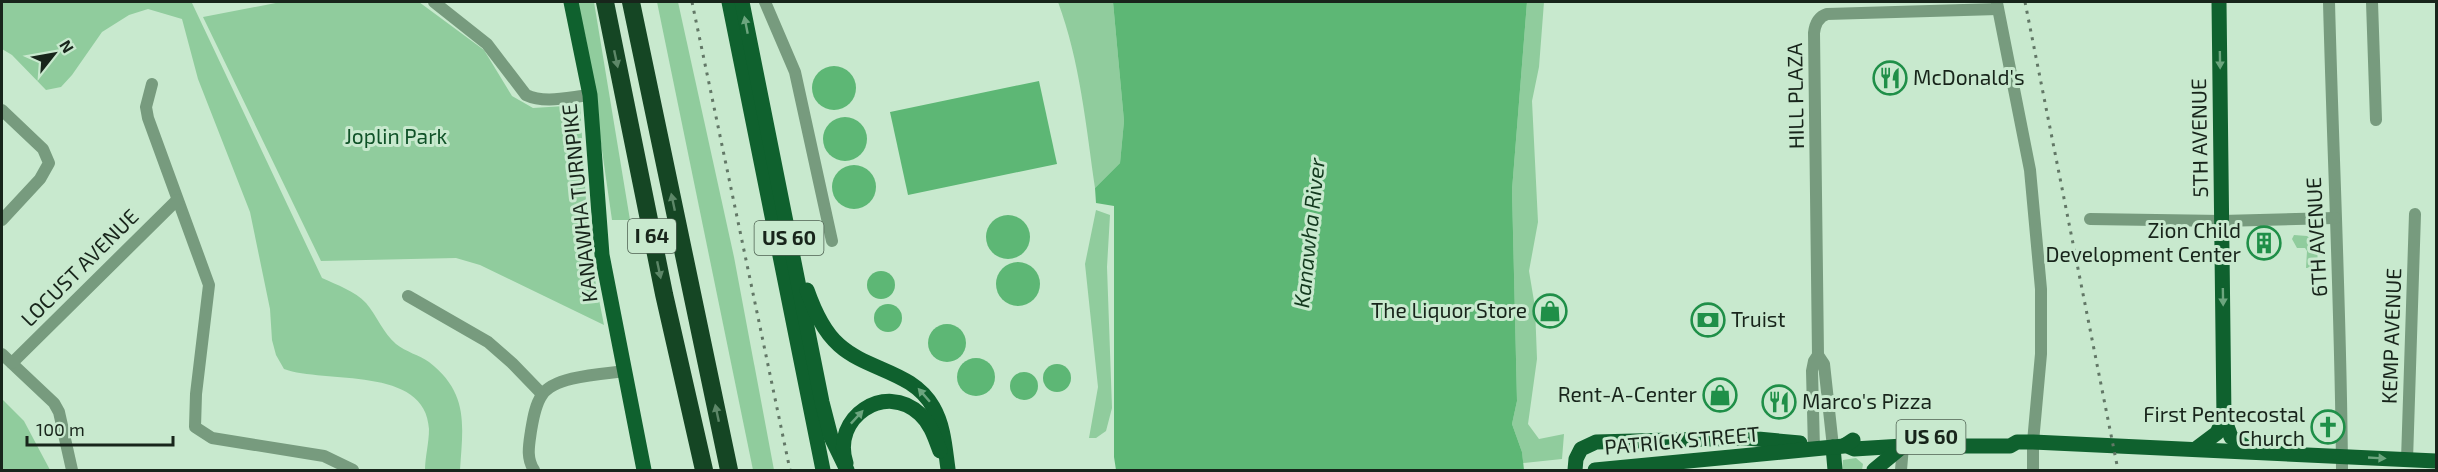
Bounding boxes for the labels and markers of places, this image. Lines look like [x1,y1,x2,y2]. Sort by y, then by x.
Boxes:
restaurant icon: McDonald's [1872,60,1908,96]
place label: McDonald's [1913,64,2025,89]
place label: Zion Child Development Center [2046,217,2242,266]
building icon: Zion Child Development Center [2246,225,2282,261]
shop icon: The Liquor Store [1532,293,1568,329]
place label: The Liquor Store [1371,297,1527,322]
bank icon: Truist [1690,302,1726,338]
place label: Truist [1731,306,1786,331]
shop icon: Rent-A-Center [1702,377,1738,413]
place label: Rent-A-Center [1558,381,1698,406]
restaurant icon: Marco's Pizza [1761,384,1797,420]
place label: Marco's Pizza [1802,388,1932,413]
place label: First Pentecostal Church [2143,401,2306,450]
church icon: First Pentecostal Church [2310,409,2346,445]

